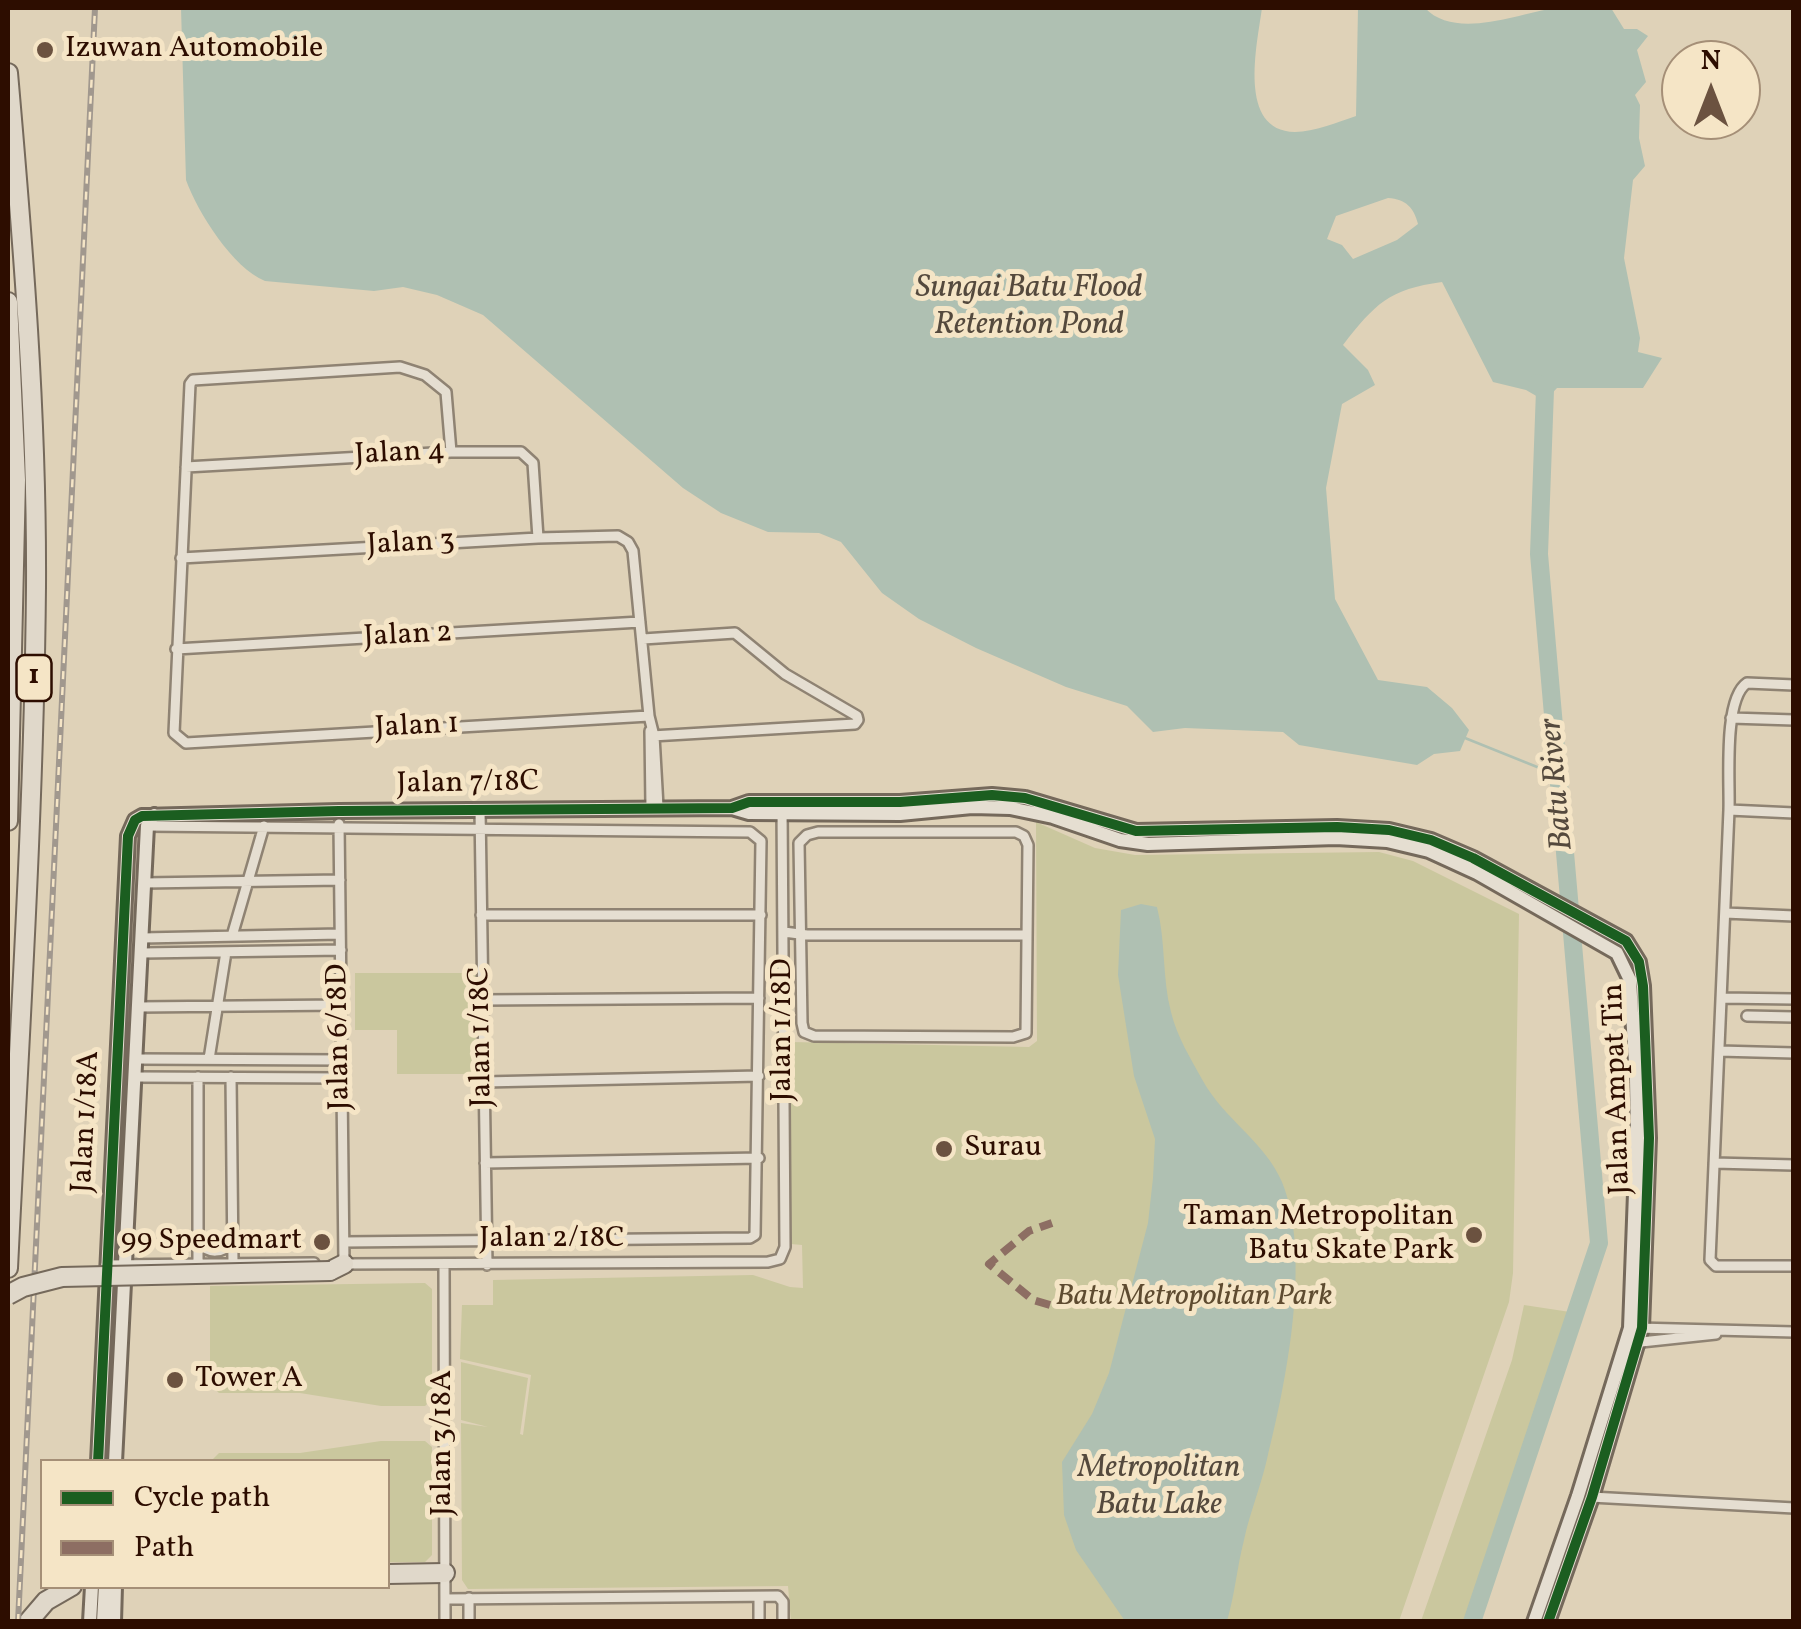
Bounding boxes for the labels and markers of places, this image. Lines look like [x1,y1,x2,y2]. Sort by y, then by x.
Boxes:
place label: Izuwan Automobile [65,32,323,68]
marker: Izuwan Automobile [34,39,56,61]
place label: Surau [964,1131,1042,1167]
marker: Surau [933,1138,955,1160]
place label: Taman Metropolitan Batu Skate Park [1183,1200,1454,1270]
place label: 99 Speedmart [121,1224,302,1260]
marker: Taman Metropolitan Batu Skate Park [1463,1224,1485,1246]
marker: 99 Speedmart [311,1231,333,1253]
place label: Tower A [195,1362,303,1398]
marker: Tower A [164,1369,186,1391]

